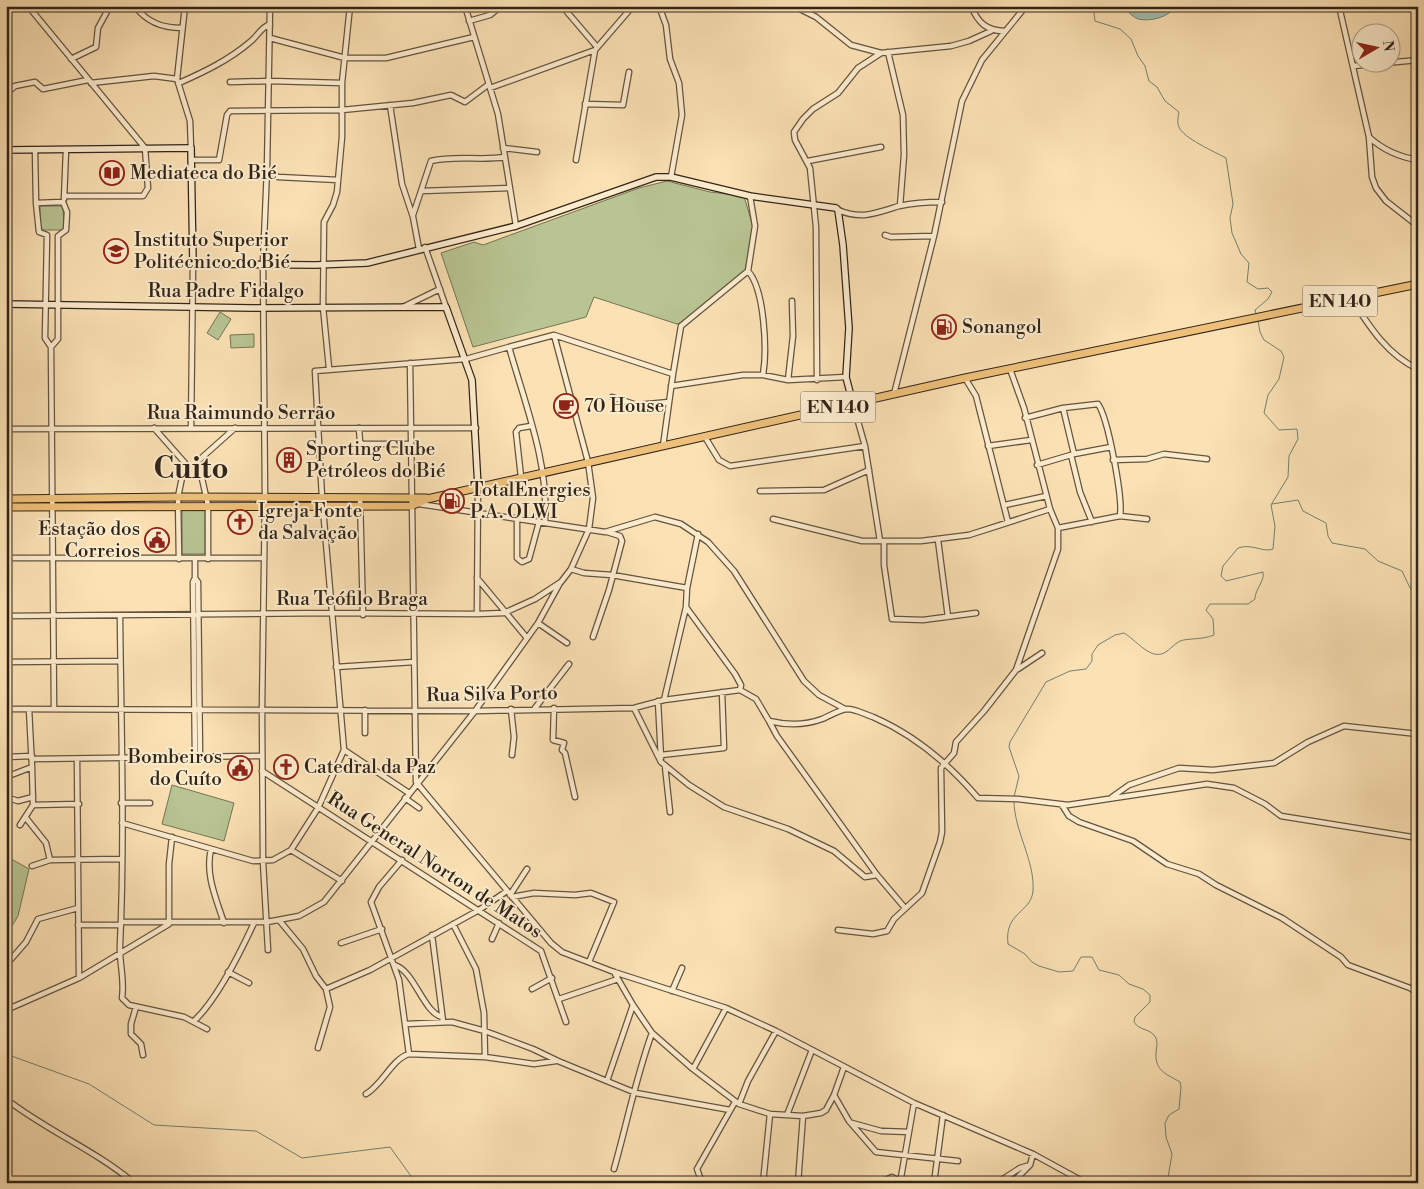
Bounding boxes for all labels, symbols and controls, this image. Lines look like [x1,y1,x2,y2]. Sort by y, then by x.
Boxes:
north arrow [1352,22,1402,72]
text: N [1378,39,1398,53]
library icon: Mediateca do Bié [99,160,125,186]
place label: Mediateca do Bié [130,161,277,185]
place label: Instituto Superior Politécnico do Bié [134,228,290,274]
school or university icon: Instituto Superior Politécnico do Bié [103,238,129,264]
street label: Rua Padre Fidalgo [148,279,304,303]
road number: EN 140 [1302,286,1378,316]
fuel station icon: Sonangol [931,314,957,340]
place label: Sonangol [962,315,1042,339]
road number: EN 140 [800,392,876,422]
cafe icon: 70 House [553,393,579,419]
place label: 70 House [584,394,664,418]
street label: Rua Raimundo Serrão [147,401,335,425]
place label: Sporting Clube Petróleos do Bié [306,437,446,483]
building icon: Sporting Clube Petróleos do Bié [276,447,302,473]
district label: Cuito [153,451,229,487]
place label: TotalEnergies P.A. OLWI [470,478,591,524]
fuel station icon: TotalEnergies P.A. OLWI [439,488,465,514]
place label: Igreja Fonte da Salvação [258,499,362,545]
church icon: Igreja Fonte da Salvação [227,509,253,535]
place label: Estação dos Correios [38,517,140,563]
public building icon: Estação dos Correios [144,527,170,553]
street label: Rua Teófilo Braga [276,587,428,611]
street label: Rua Silva Porto [426,681,558,707]
place label: Bombeiros do Cuíto [127,745,222,791]
church icon: Catedral da Paz [273,754,299,780]
public building icon: Bombeiros do Cuíto [227,755,253,781]
place label: Catedral da Paz [304,755,436,779]
street label: Rua General Norton de Matos [323,787,547,943]

